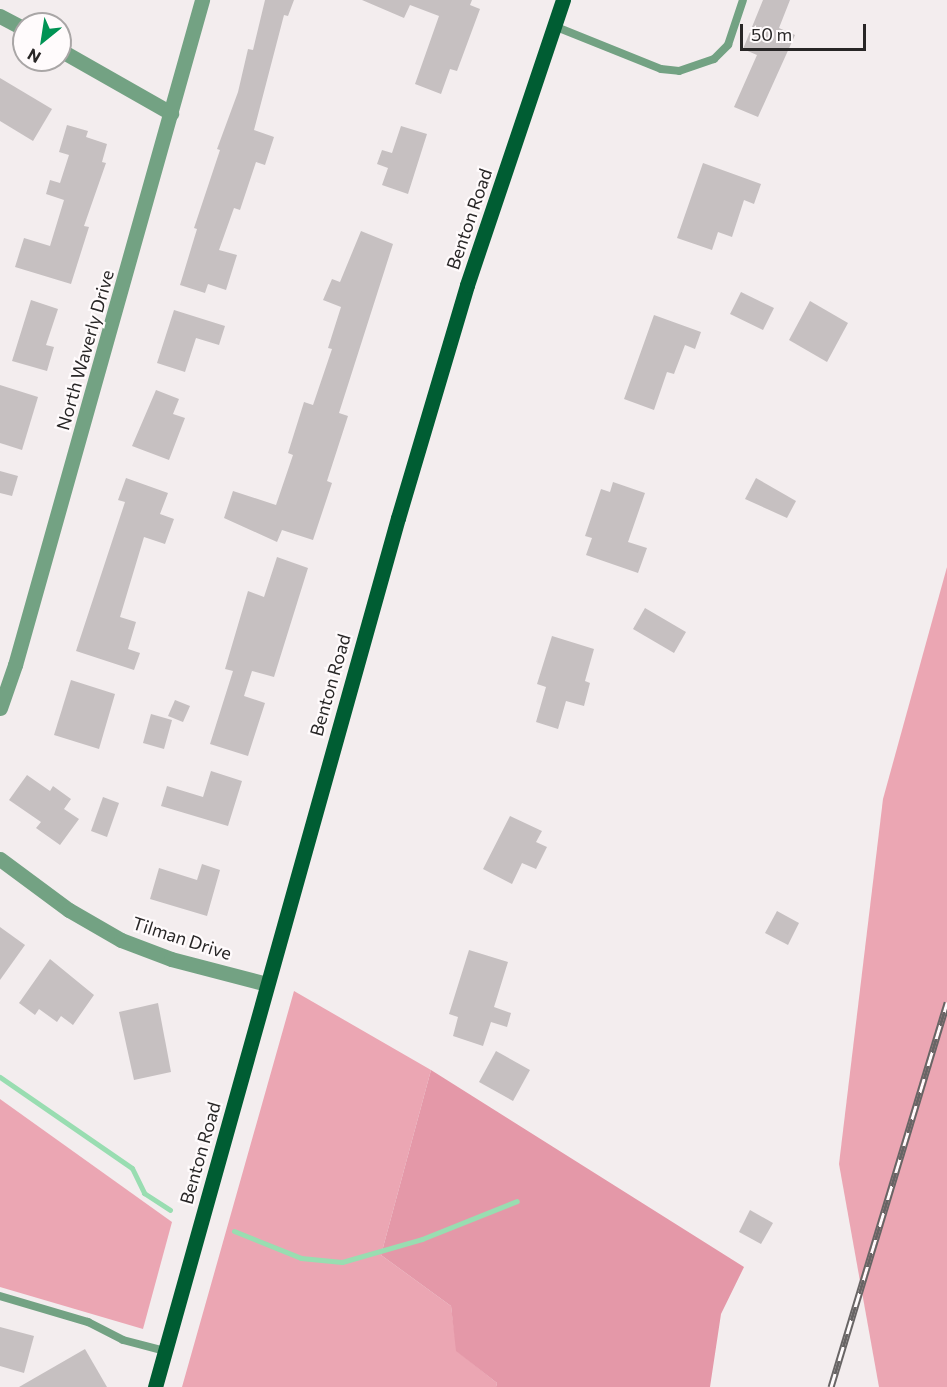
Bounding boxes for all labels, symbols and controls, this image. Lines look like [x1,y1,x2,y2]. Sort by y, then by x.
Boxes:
north arrow [12,12,72,72]
scale bar [743,12,869,50]
text: 50 m [751,23,792,45]
text: N [24,45,44,68]
street label: Benton Road [442,166,496,272]
street label: North Waverly Drive [52,267,118,433]
street label: Benton Road [305,631,355,739]
street label: Tilman Drive [130,912,234,964]
street label: Benton Road [175,1099,225,1207]

